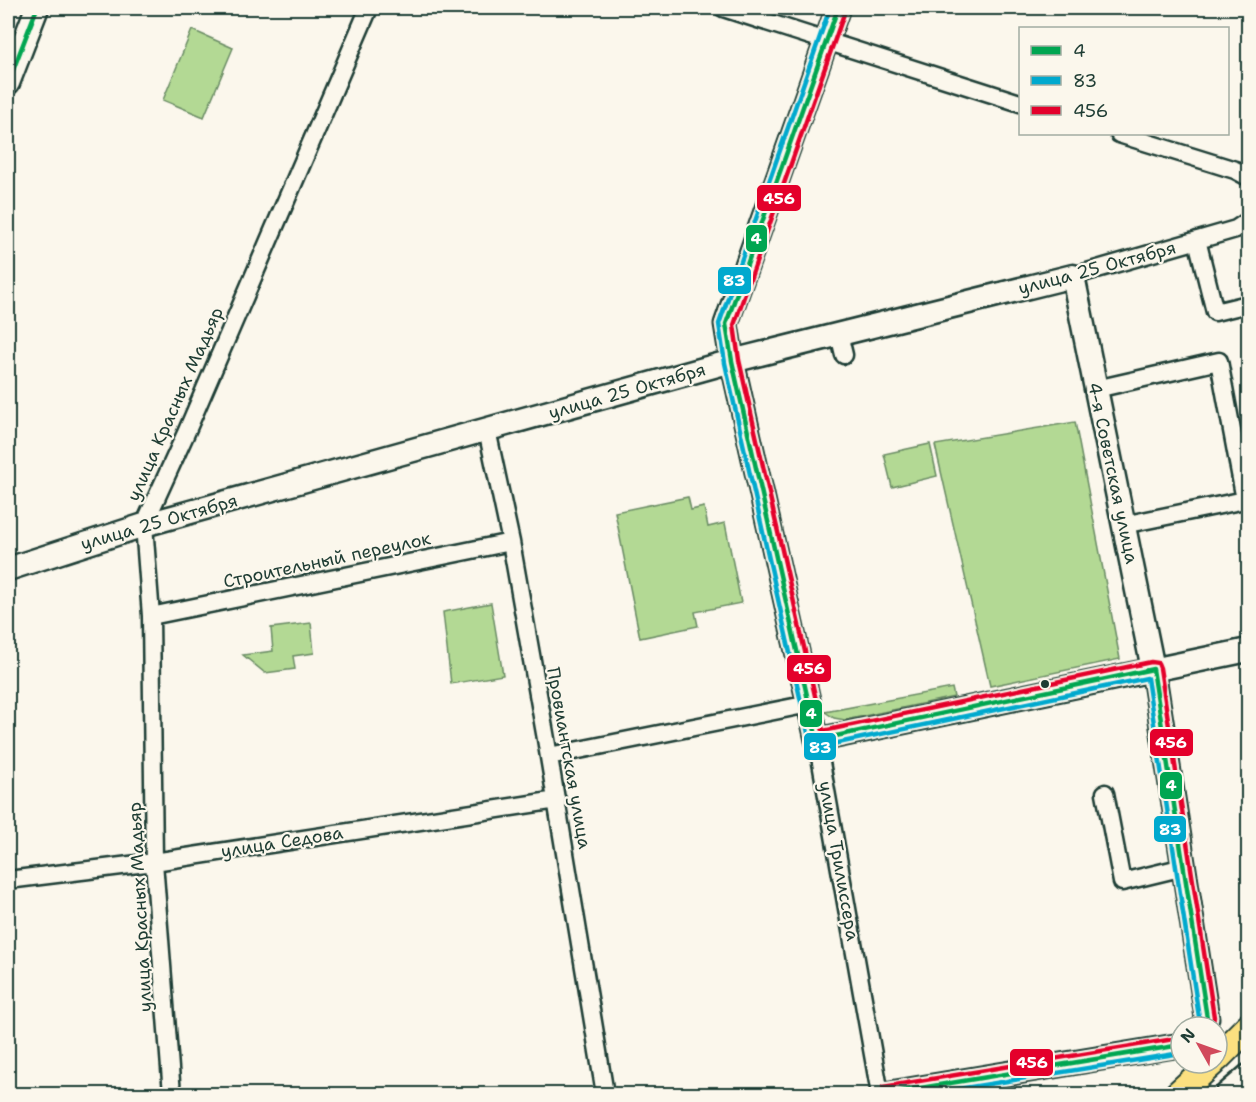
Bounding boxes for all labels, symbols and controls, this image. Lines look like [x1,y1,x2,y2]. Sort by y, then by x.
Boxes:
legend [1019,27,1229,135]
text: 4 [1073,39,1086,63]
text: 83 [1073,69,1097,93]
text: 456 [1073,99,1108,123]
line badge: 456 [756,184,802,212]
text: 456 [763,188,795,209]
line badge: 4 [745,224,768,253]
text: 4 [750,228,762,249]
street label: улица 25 Октября [1016,235,1178,301]
line badge: 83 [717,266,752,295]
text: 83 [723,270,745,291]
street label: улица Красных Мадьяр [121,303,229,505]
street label: улица 25 Октября [546,357,708,425]
street label: 4-я Советская улица [1082,380,1144,566]
street label: улица 25 Октября [78,488,240,556]
street label: Строительный переулок [221,526,433,594]
line badge: 456 [786,654,832,683]
text: 456 [793,658,825,679]
street label: Провиантская улица [541,665,597,851]
unlabelled marker [1039,678,1051,690]
line badge: 4 [799,699,823,728]
text: 4 [805,703,817,724]
line badge: 456 [1149,728,1194,757]
line badge: 83 [803,732,837,761]
text: 456 [1155,732,1187,753]
text: 83 [809,737,831,758]
line badge: 4 [1159,771,1183,800]
text: 4 [1165,775,1177,796]
street label: улица Трилиссера [813,779,865,943]
street label: улица Красных Мадьяр [123,801,157,1013]
line badge: 83 [1153,815,1187,843]
text: 83 [1159,819,1181,840]
street label: улица Седова [219,820,345,864]
north arrow [1169,1015,1229,1075]
text: N [1176,1024,1200,1047]
line badge: 456 [1009,1048,1054,1077]
text: 456 [1016,1052,1048,1073]

